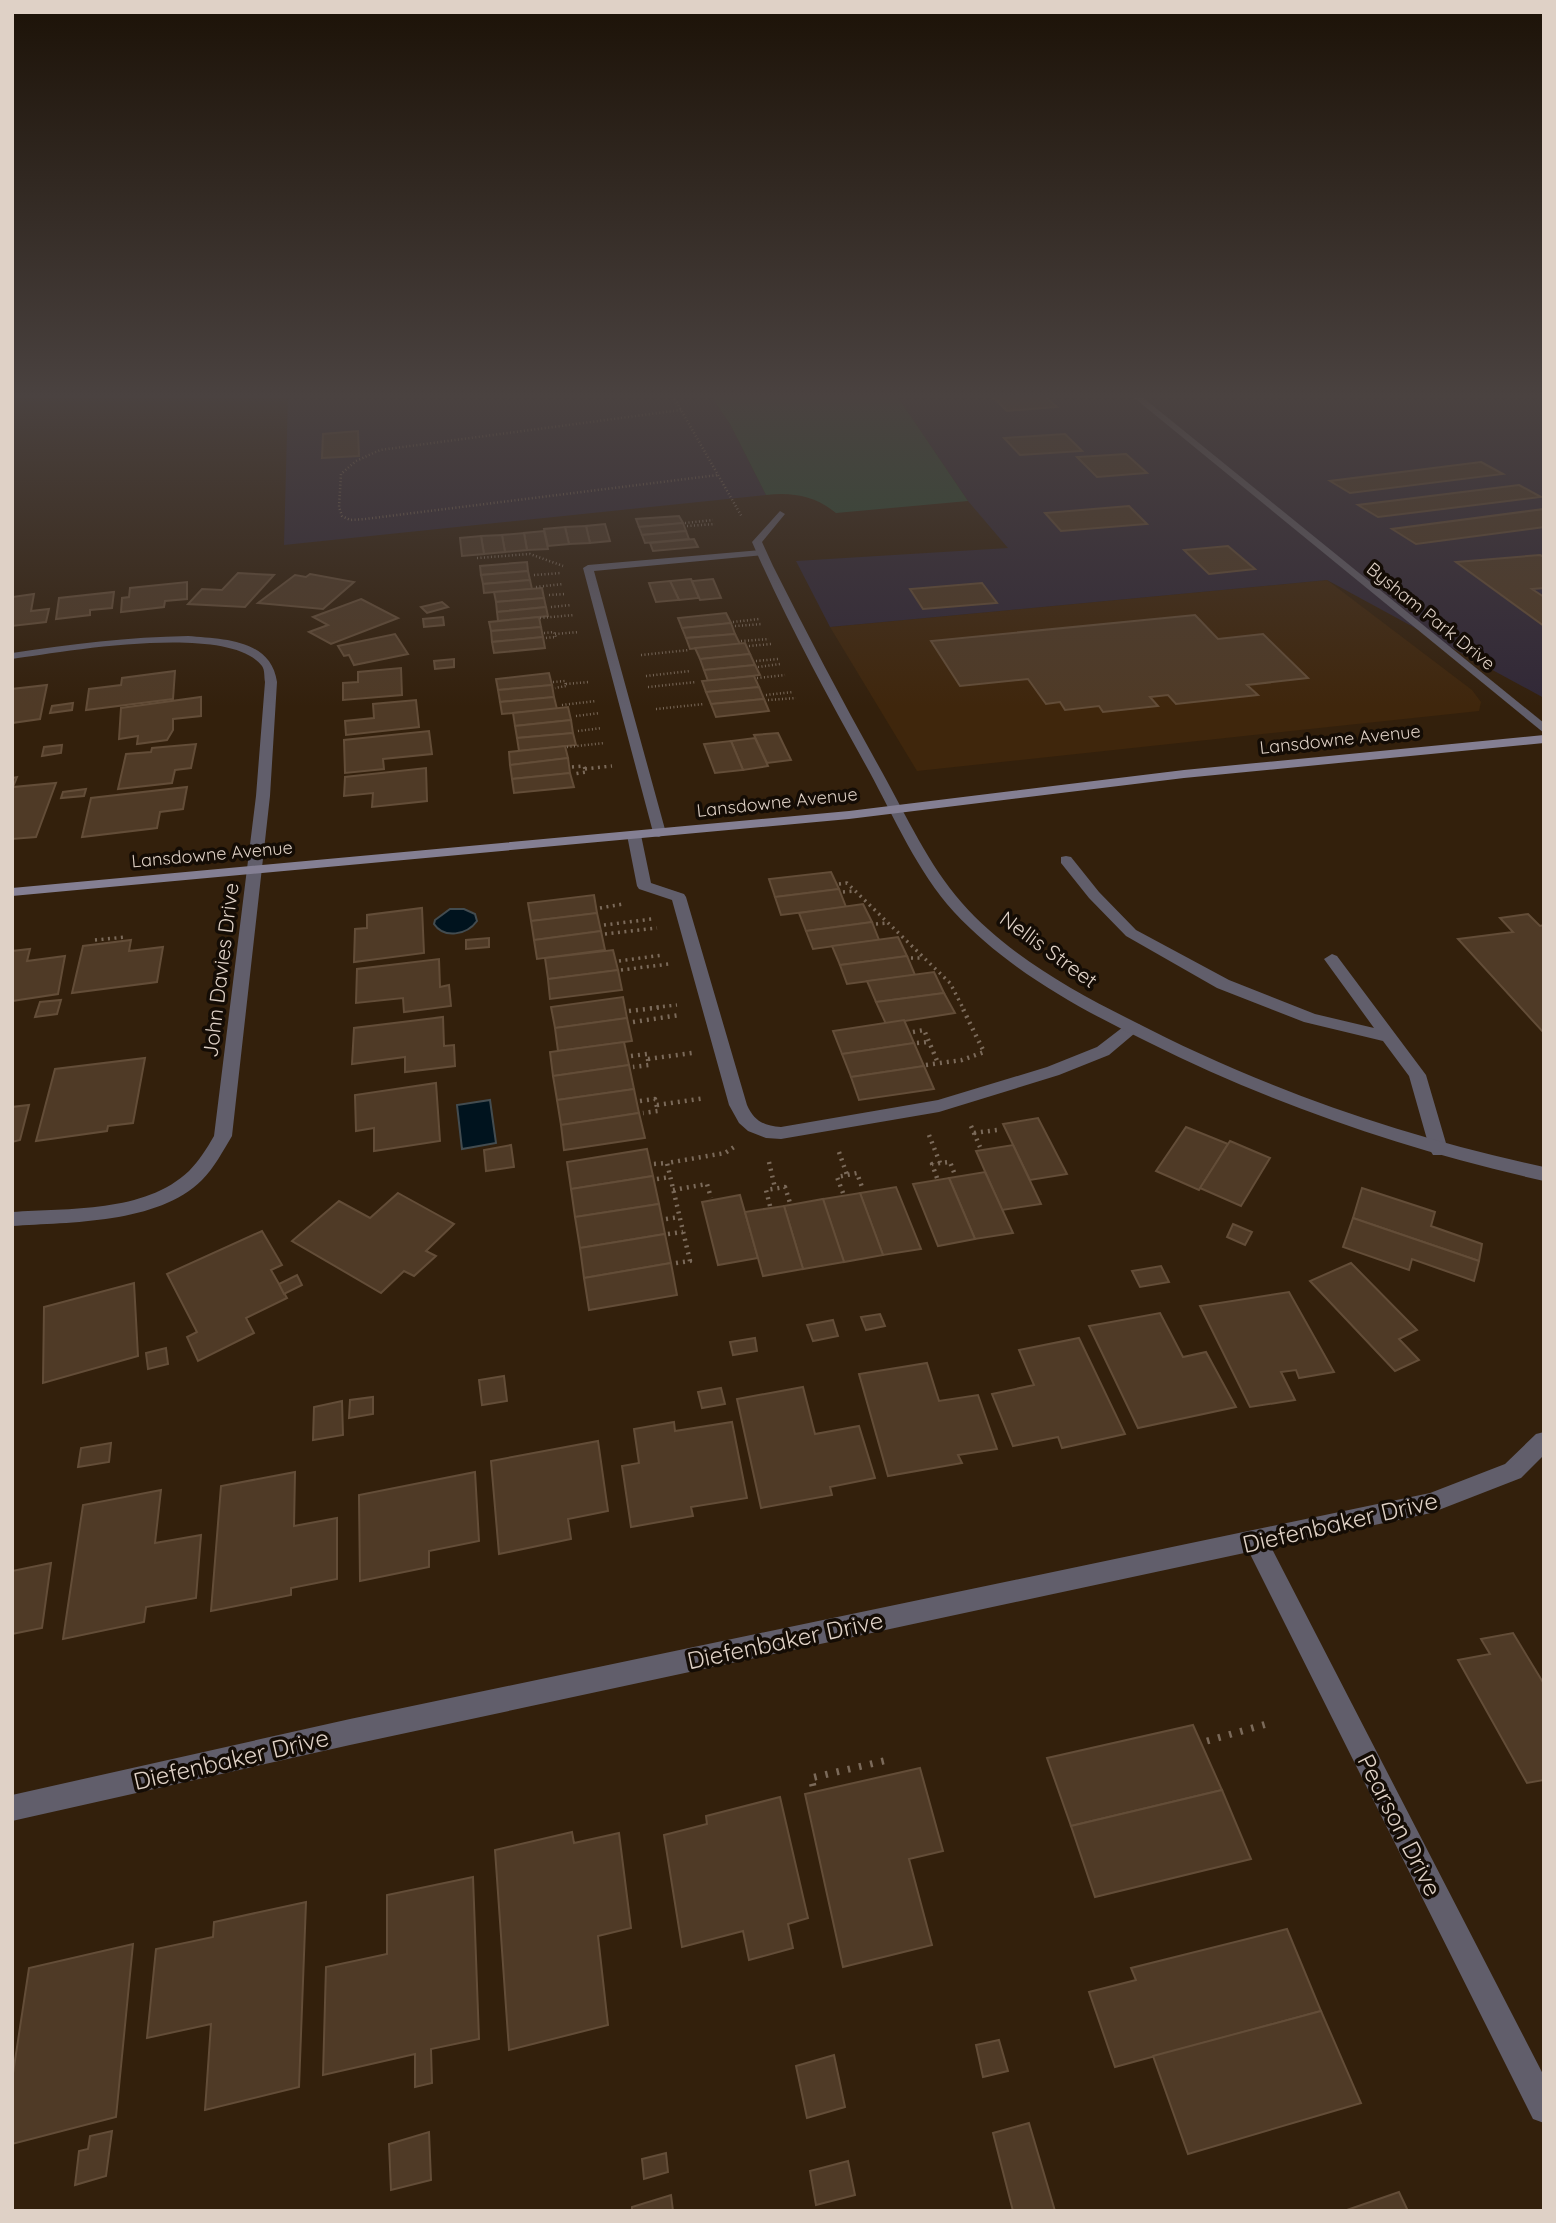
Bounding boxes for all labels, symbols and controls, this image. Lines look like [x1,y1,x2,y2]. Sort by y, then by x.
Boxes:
street label: Bysham Park Drive [1362,557,1500,675]
street label: Lansdowne Avenue [1258,719,1422,759]
street label: Lansdowne Avenue [695,782,859,822]
street label: Lansdowne Avenue [130,835,294,873]
street label: John Davies Drive [196,881,244,1059]
street label: Nellis Street [995,905,1103,993]
street label: Diefenbaker Drive [1239,1485,1441,1559]
street label: Diefenbaker Drive [684,1605,886,1675]
street label: Diefenbaker Drive [130,1722,332,1796]
street label: Pearson Drive [1351,1749,1449,1901]

